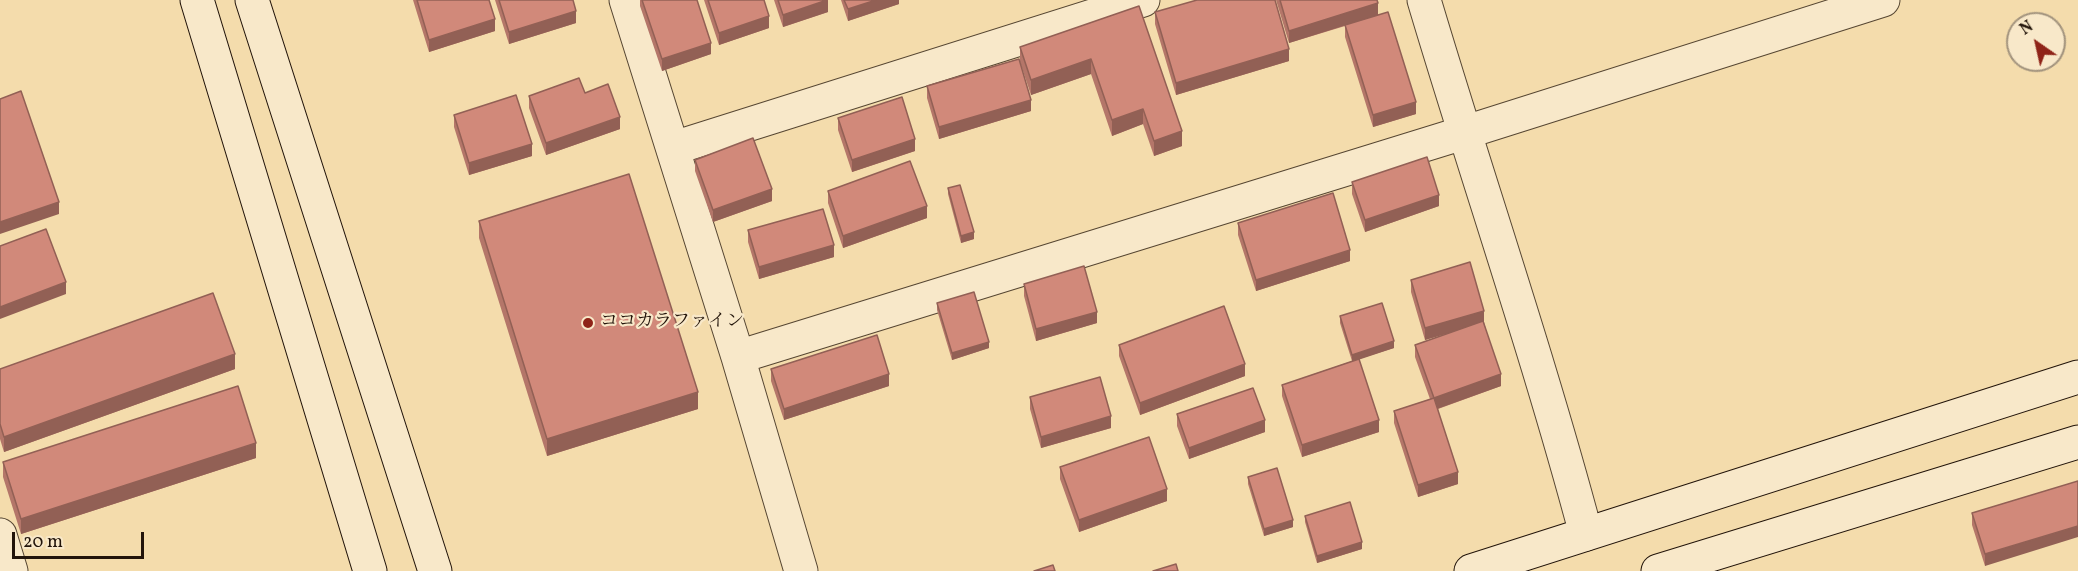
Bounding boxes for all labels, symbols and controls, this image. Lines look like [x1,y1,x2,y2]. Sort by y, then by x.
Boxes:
north arrow [2006,12,2066,72]
text: N [2016,16,2038,41]
place label: ココカラファイン [600,312,744,334]
marker: ココカラファイン [581,316,595,330]
scale bar [15,520,147,558]
text: 20 m [23,530,63,555]

